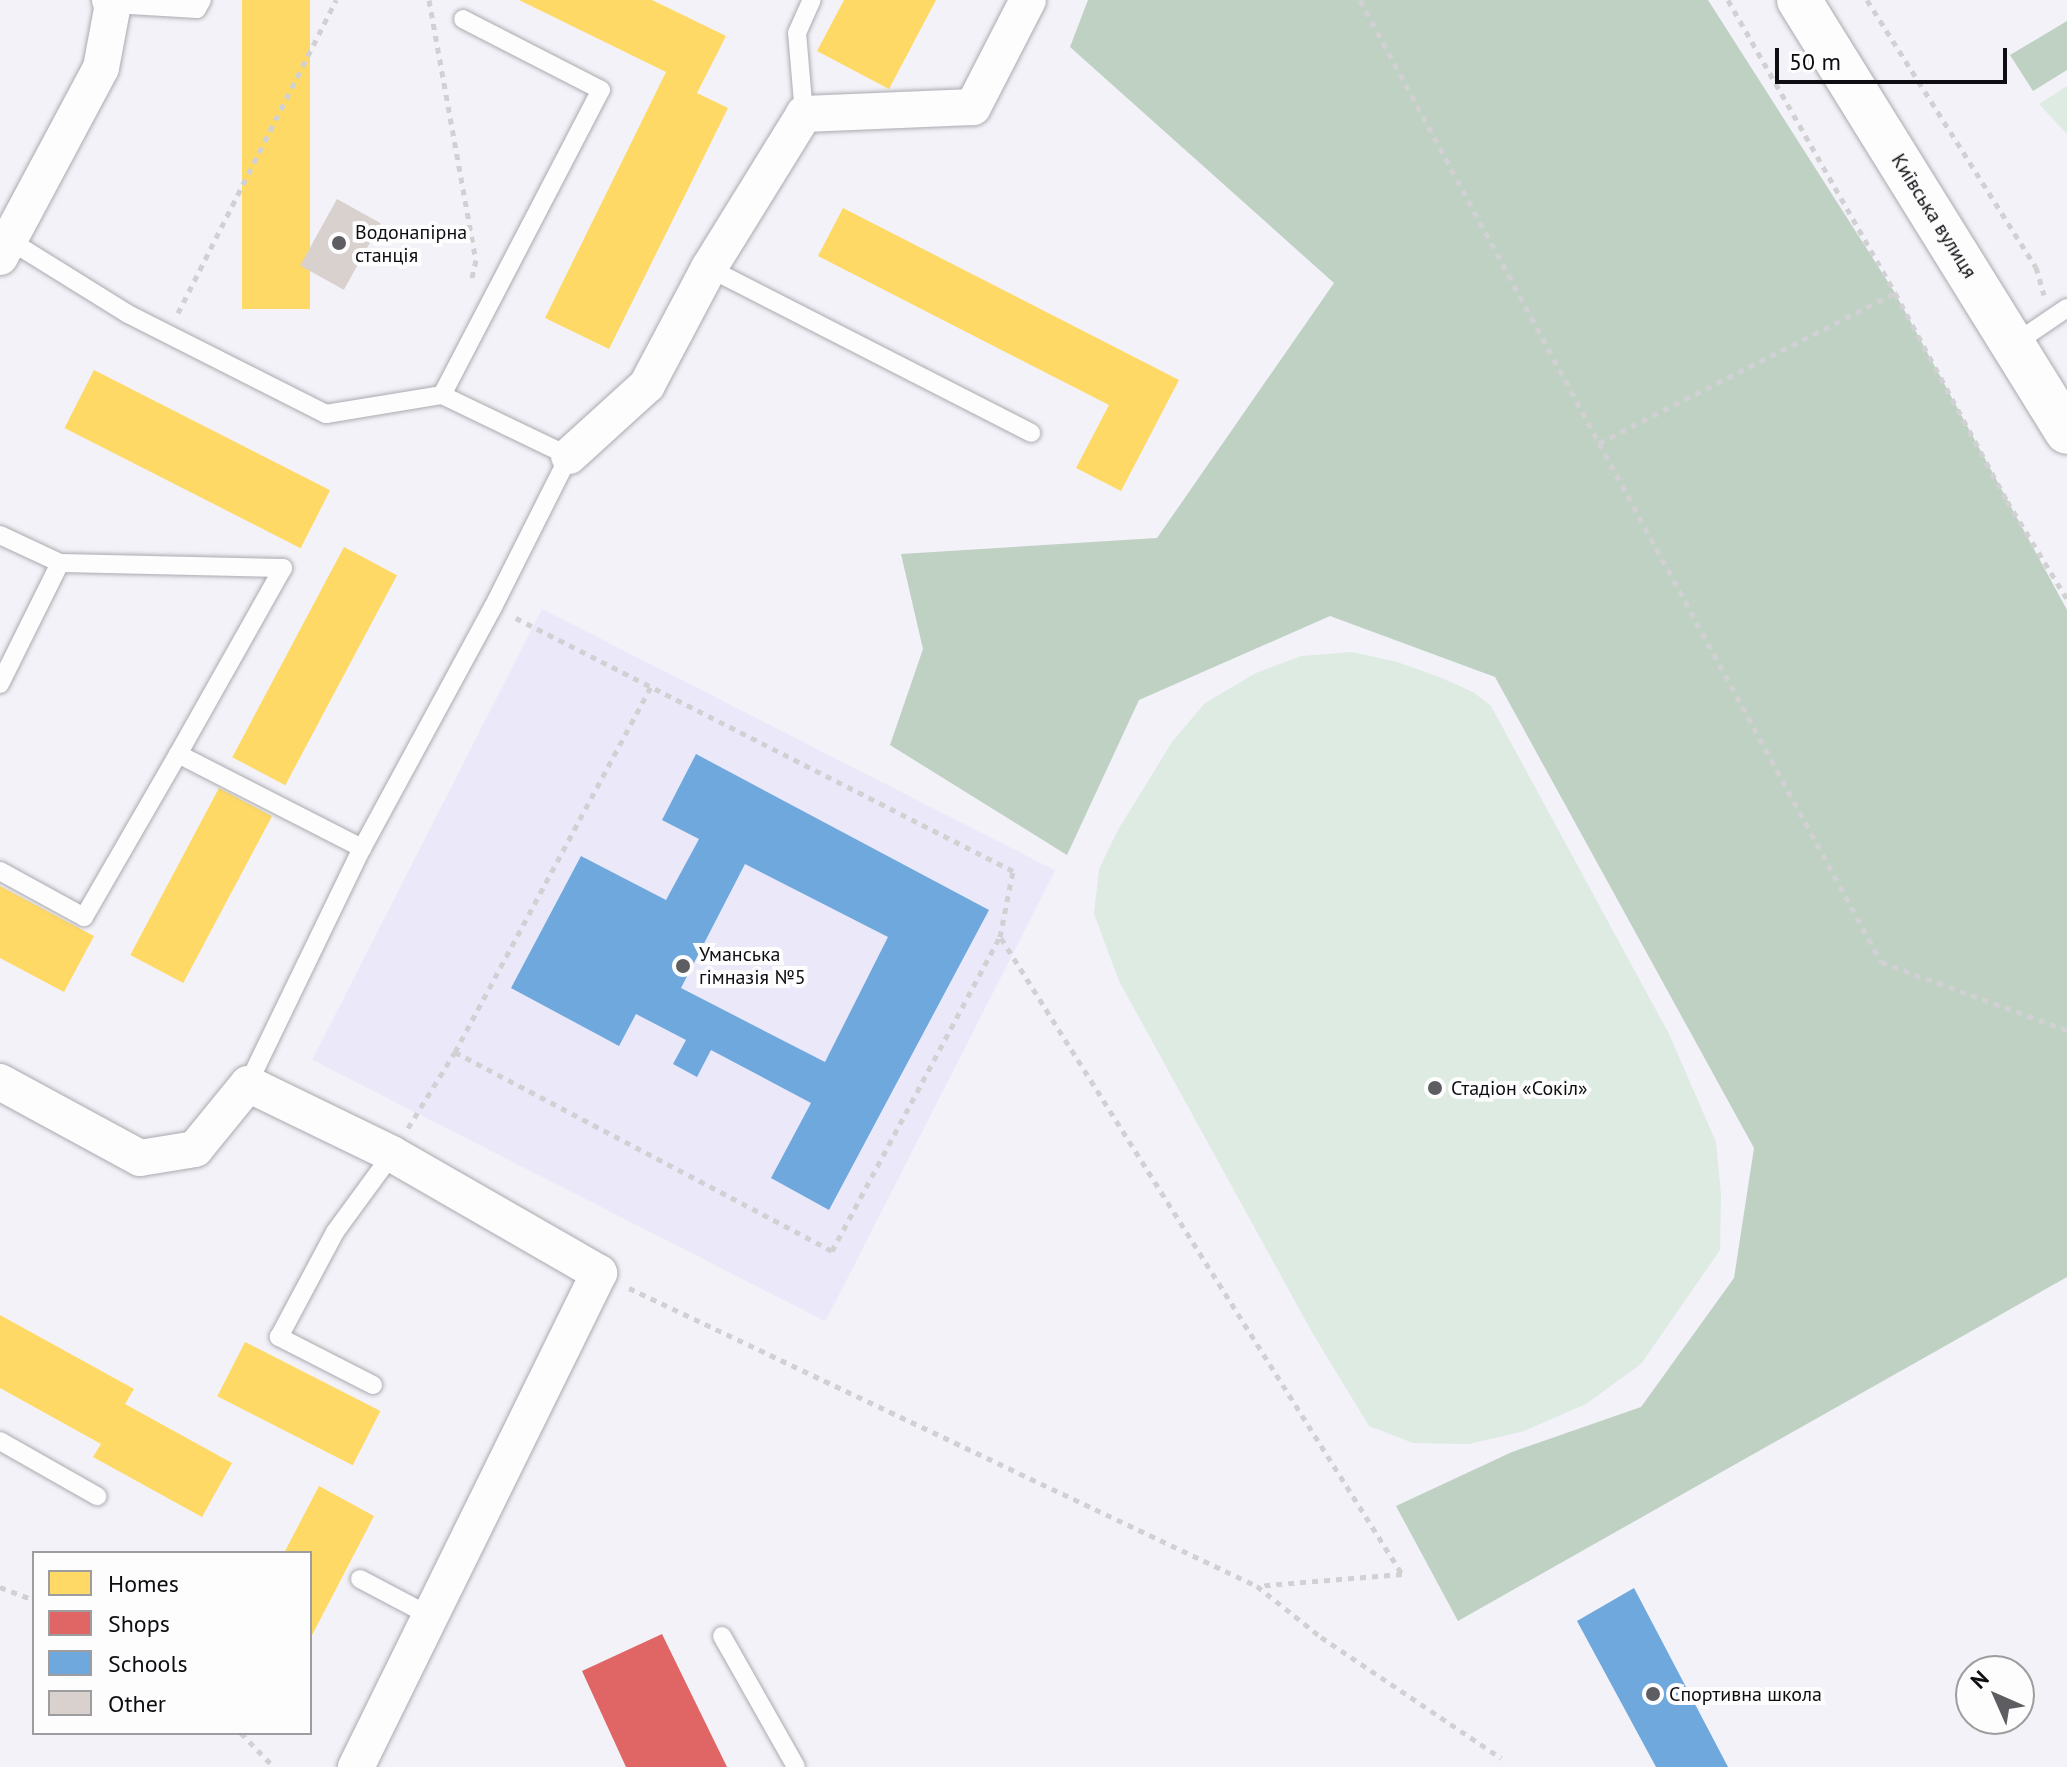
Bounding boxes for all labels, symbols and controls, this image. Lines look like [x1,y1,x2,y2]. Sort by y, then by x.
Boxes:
scale bar [1779,32,2011,82]
text: 50 m [1789,46,1841,77]
street label: Київська вулиця [1886,149,1982,283]
place label: Водонапірна станція [355,220,467,267]
marker: Водонапірна станція [330,234,348,252]
place label: Уманська гімназія №5 [699,942,806,989]
marker: Уманська гімназія №5 [674,957,692,975]
place label: Стадіон «Сокіл» [1451,1076,1588,1100]
marker: Стадіон «Сокіл» [1426,1079,1444,1097]
legend [32,1551,312,1735]
text: Homes [108,1568,179,1599]
text: Shops [108,1608,170,1639]
text: Schools [108,1648,188,1679]
north arrow [1955,1655,2035,1735]
text: N [1964,1664,1994,1694]
place label: Спортивна школа [1669,1682,1822,1706]
marker: Спортивна школа [1644,1685,1662,1703]
text: Other [108,1688,166,1719]

